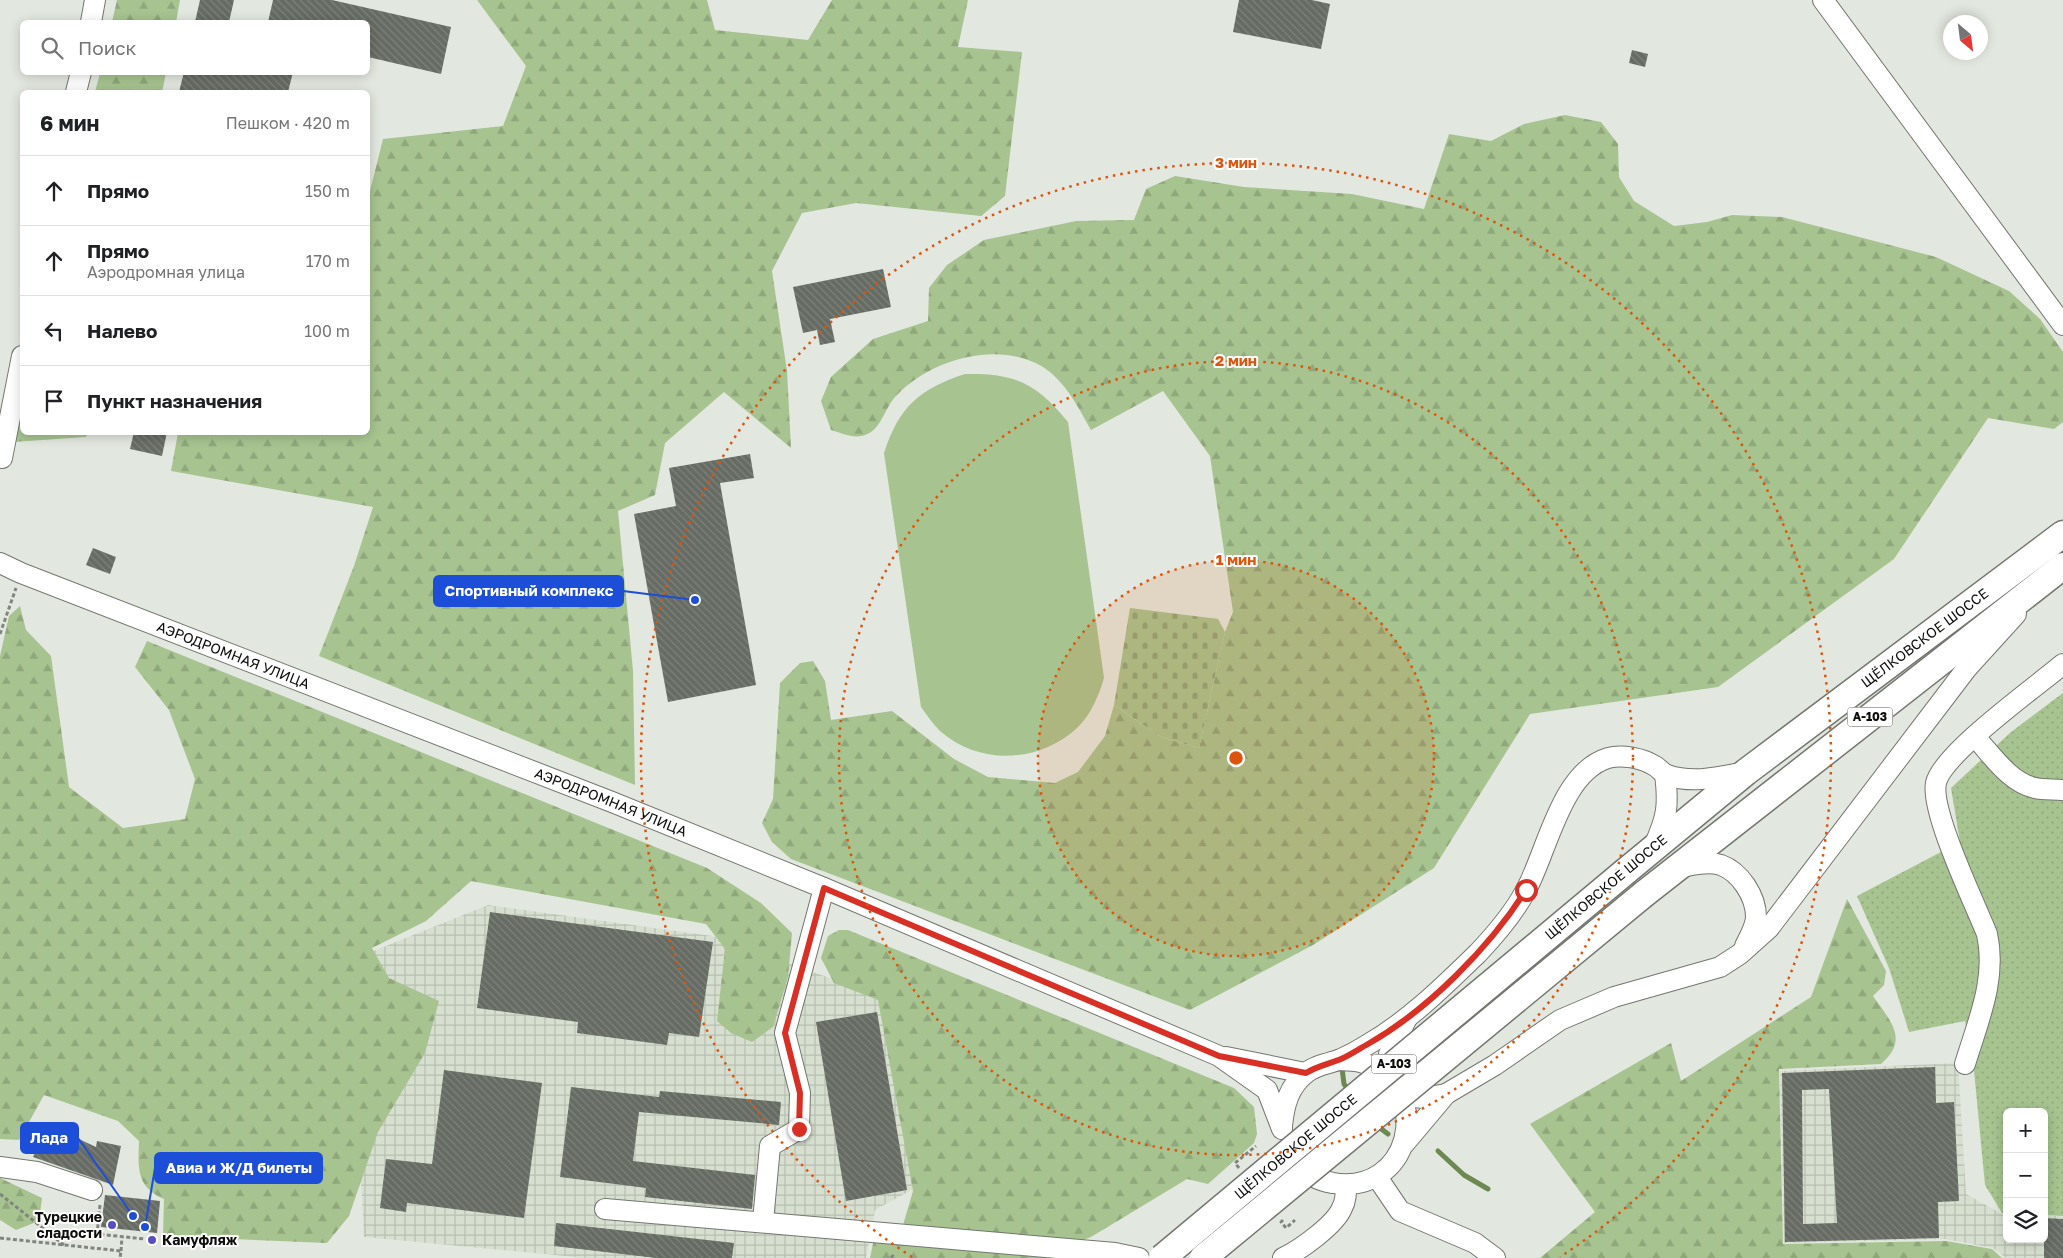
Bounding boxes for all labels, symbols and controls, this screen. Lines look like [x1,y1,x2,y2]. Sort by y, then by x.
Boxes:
north arrow [1943,15,1988,60]
search box [20,20,370,75]
icon: search [38,34,66,62]
text: Поиск [78,36,137,59]
text: 6 мин [40,110,99,136]
text: Пешком · 420 m [226,113,350,133]
text: 3 мин [1215,153,1257,171]
icon: ahead [40,177,68,205]
text: Прямо [87,179,149,202]
text: 150 m [305,181,350,201]
text: Прямо [87,239,149,262]
icon: ahead [40,247,68,275]
text: 170 m [306,251,350,271]
text: Аэродромная улица [87,262,245,282]
icon: left [40,317,68,345]
text: Налево [87,319,157,342]
text: 100 m [304,321,350,341]
text: 2 мин [1215,351,1257,369]
icon: arrive [40,387,68,415]
text: Пункт назначения [87,389,262,412]
text: 1 мин [1216,550,1256,568]
callout: Спортивный комплекс [434,576,623,606]
text: Спортивный комплекс [445,581,614,599]
street label: ЩЁЛКОВСКОЕ ШОССЕ [1857,584,1991,691]
street label: АЭРОДРОМНАЯ УЛИЦА [155,618,313,692]
road number: А-103 [1848,708,1892,726]
centre of rings [1227,749,1245,767]
street label: АЭРОДРОМНАЯ УЛИЦА [532,764,690,840]
street label: ЩЁЛКОВСКОЕ ШОССЕ [1541,830,1670,943]
route start [1515,879,1538,902]
road number: А-103 [1372,1054,1416,1074]
street label: ЩЁЛКОВСКОЕ ШОССЕ [1230,1090,1360,1202]
map controls [2003,1108,2048,1243]
button: + [2003,1108,2048,1153]
route end [788,1118,811,1141]
callout: Лада [21,1123,78,1153]
text: Лада [30,1128,68,1146]
callout: Авиа и Ж/Д билеты [155,1153,322,1183]
button: − [2003,1153,2048,1198]
text: Авиа и Ж/Д билеты [166,1158,312,1176]
button: layers [2003,1198,2048,1243]
place label: Турецкие сладости [34,1208,102,1241]
marker: Турецкие сладости [106,1219,118,1231]
place label: Камуфляж [162,1231,238,1248]
marker: Камуфляж [146,1234,158,1246]

